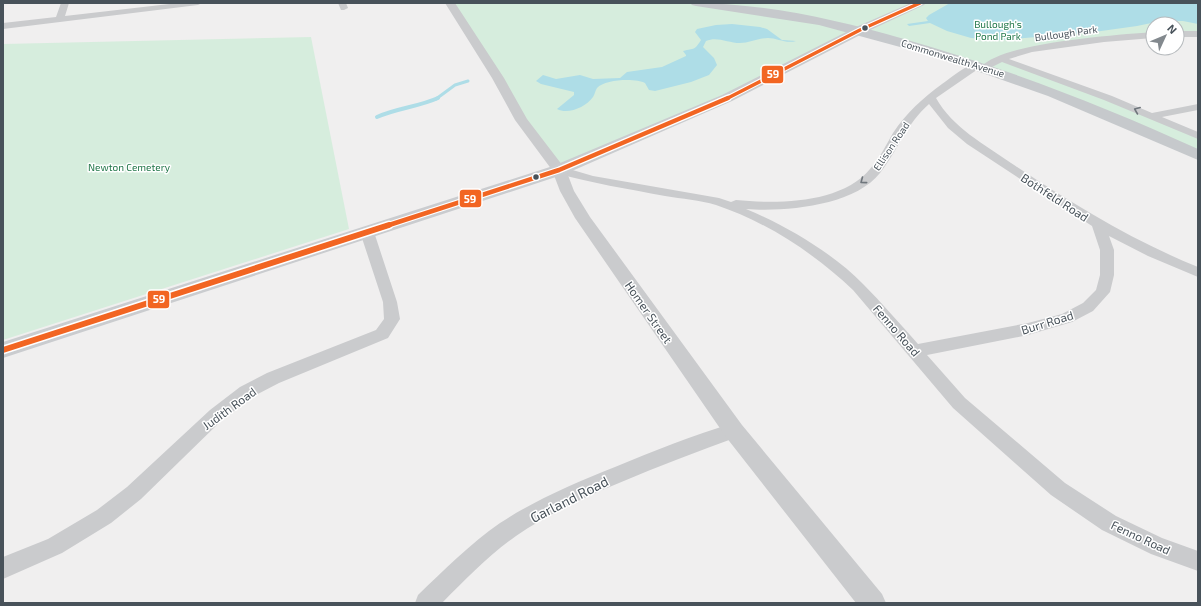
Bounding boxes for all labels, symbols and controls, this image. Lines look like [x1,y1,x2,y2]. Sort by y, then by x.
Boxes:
north arrow [1145,16,1185,56]
park label: Bullough's Pond Park [974,18,1022,42]
text: N [1165,21,1180,36]
unlabelled marker [860,23,870,33]
street label: Bullough Park [1034,23,1098,43]
street label: Commonwealth Avenue [900,37,1006,79]
line badge: 59 [761,65,784,84]
text: 59 [767,67,779,80]
one-way arrow [1133,106,1140,114]
street label: Ellison Road [870,119,912,173]
park label: Newton Cemetery [88,161,171,173]
street label: Bothfeld Road [1019,170,1091,224]
unlabelled marker [531,172,541,182]
one-way arrow [860,176,867,184]
line badge: 59 [459,189,482,208]
text: 59 [464,192,476,205]
street label: Homer Street [623,278,676,346]
line badge: 59 [147,290,170,309]
text: 59 [153,292,165,305]
street label: Fenno Road [871,301,923,359]
street label: Burr Road [1019,307,1075,337]
street label: Judith Road [200,384,258,432]
street label: Garland Road [527,472,611,526]
street label: Fenno Road [1109,517,1173,557]

